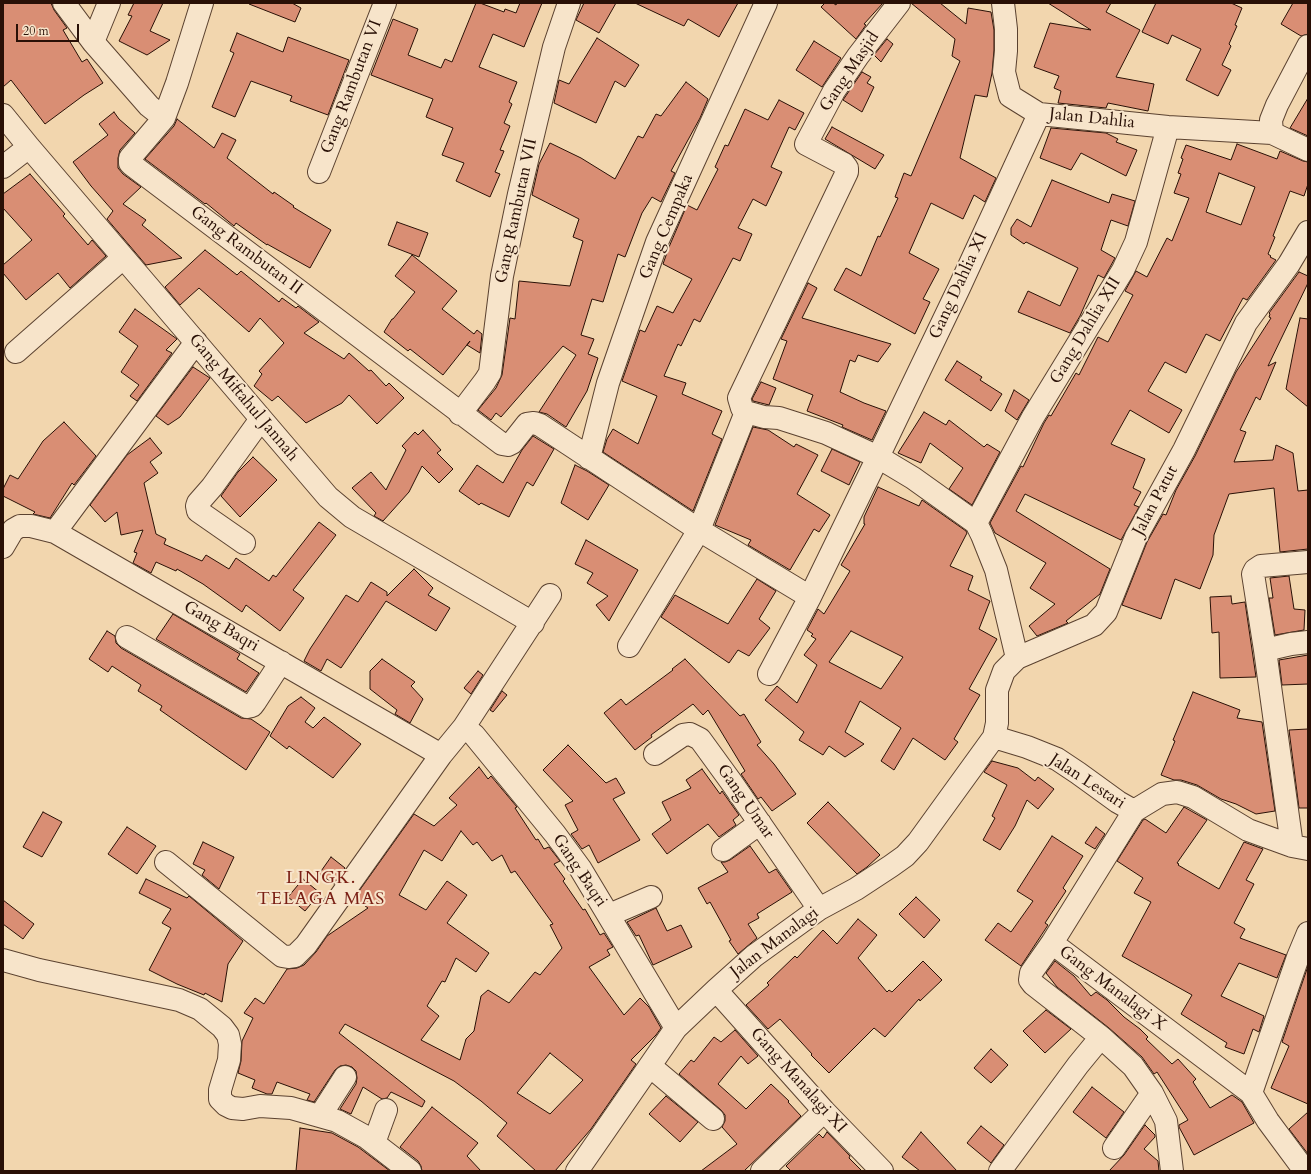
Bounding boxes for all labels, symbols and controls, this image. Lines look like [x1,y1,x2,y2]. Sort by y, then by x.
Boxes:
scale bar [18,16,81,42]
street label: Gang Rambutan VI [317,17,387,157]
text: 20 m [23,23,49,39]
street label: Gang Masjid [816,28,884,116]
street label: Jalan Dahlia [1048,104,1136,134]
street label: Gang Rambutan VII [492,137,542,285]
street label: Gang Cempaka [636,171,698,283]
street label: Gang Rambutan II [186,202,306,300]
street label: Gang Dahlia XI [925,229,993,343]
street label: Gang Dahlia XII [1046,274,1126,388]
street label: Gang Miftahul Jannah [184,330,302,466]
street label: Jalan Patut [1129,462,1183,540]
street label: Gang Baqri [180,597,262,657]
street label: Jalan Lestari [1045,750,1129,814]
street label: Gang Umar [712,761,778,843]
street label: Gang Baqri [547,831,611,911]
district label: LINGK. TELAGA MAS [257,868,385,910]
street label: Jalan Manalagi [727,903,823,983]
street label: Gang Manalagi X [1054,942,1170,1036]
street label: Gang Manalagi XI [745,1024,851,1138]

